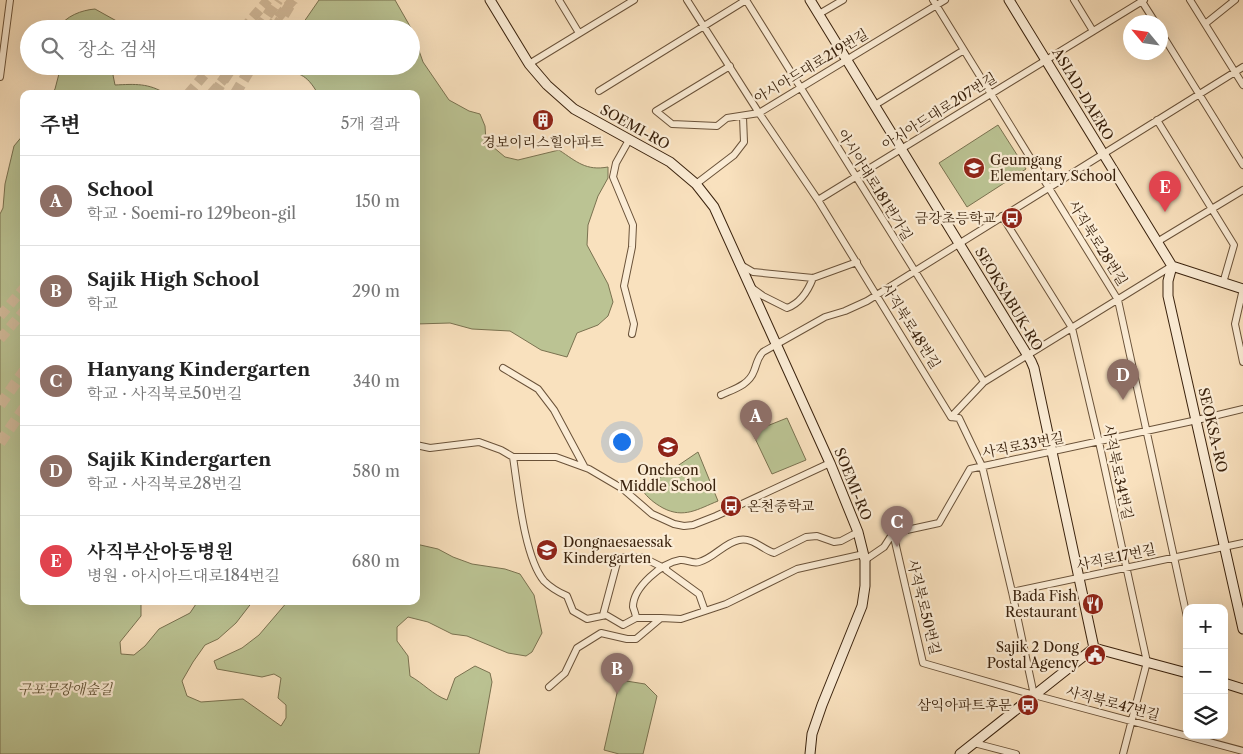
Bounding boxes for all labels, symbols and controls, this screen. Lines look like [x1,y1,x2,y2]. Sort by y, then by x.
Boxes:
north arrow [1123,15,1168,60]
search box [20,20,420,75]
street label: 아시아드대로219번길 [751,25,871,107]
icon: search [38,34,66,62]
text: 장소 검색 [78,38,156,61]
street label: ASIAD-DAERO [1048,44,1118,144]
street label: 아시아드대로207번길 [878,68,1000,154]
street label: SOEMI-RO [597,100,673,154]
building icon: 경보이리스힐아파트 [531,108,555,132]
text: 주변 [40,112,81,137]
text: 5개 결과 [341,113,400,133]
street label: 아시아대로181번가길 [833,126,917,244]
place label: 경보이리스힐아파트 [482,133,604,151]
place label: Geumgang Elementary School [990,151,1116,185]
school or university icon: Geumgang Elementary School [962,156,986,180]
pin: E [1149,171,1181,212]
text: School [87,178,154,201]
text: A [50,191,62,211]
text: 150 m [355,191,400,211]
street label: 사직북로28번길 [1065,197,1131,289]
text: 학교 · Soemi-ro 129beon-gil [87,203,296,223]
bus stop icon: 금강초등학교 [1000,206,1024,230]
place label: 금강초등학교 [915,209,996,227]
street label: SEOKSABUK-RO [971,244,1047,354]
text: Sajik High School [87,268,259,291]
street label: 사직북로48번길 [878,280,944,372]
text: B [50,281,62,301]
text: 290 m [352,281,400,301]
text: 학교 [87,293,118,313]
text: Hanyang Kindergarten [87,358,310,381]
pin: D [1107,359,1139,400]
text: C [50,371,62,391]
text: 340 m [353,371,400,391]
text: 학교 · 사직북로50번길 [87,383,243,403]
street label: SEOKSA-RO [1194,386,1232,474]
pin: A [740,400,772,441]
street label: 사직북로34번길 [1099,423,1137,521]
street label: 사직로33번길 [981,428,1065,462]
your location [609,429,635,455]
school or university icon: Oncheon Middle School [656,435,680,459]
street label: SOEMI-RO [830,445,876,523]
text: Sajik Kindergarten [87,448,271,471]
text: D [49,461,63,481]
text: 580 m [353,461,400,481]
place label: Oncheon Middle School [620,461,717,495]
text: 학교 · 사직북로28번길 [87,473,242,493]
bus stop icon: 온천중학교 [719,494,743,518]
place label: 온천중학교 [747,497,815,515]
pin: C [881,506,913,547]
place label: Dongnaesaessak Kindergarten [563,533,673,567]
school or university icon: Dongnaesaessak Kindergarten [535,538,559,562]
text: 사직부산아동병원 [87,540,234,563]
street label: 사직로17번길 [1075,540,1157,574]
text: E [50,551,62,571]
text: 680 m [352,551,400,571]
street label: 사직북로50번길 [903,557,945,657]
text: 병원 · 아시아드대로184번길 [87,565,280,585]
place label: Bada Fish Restaurant [1005,587,1077,621]
restaurant icon: Bada Fish Restaurant [1081,592,1105,616]
map controls [1183,604,1228,739]
button: + [1183,604,1228,649]
place label: Sajik 2 Dong Postal Agency [987,638,1080,672]
public building icon: Sajik 2 Dong Postal Agency [1083,643,1107,667]
button: − [1183,649,1228,694]
pin: B [601,653,633,694]
park label: 구포무장애숲길 [18,680,114,698]
street label: 사직북로47번길 [1064,682,1162,724]
bus stop icon: 삼익아파트후문 [1016,693,1040,717]
button: layers [1183,694,1228,739]
place label: 삼익아파트후문 [917,696,1012,714]

